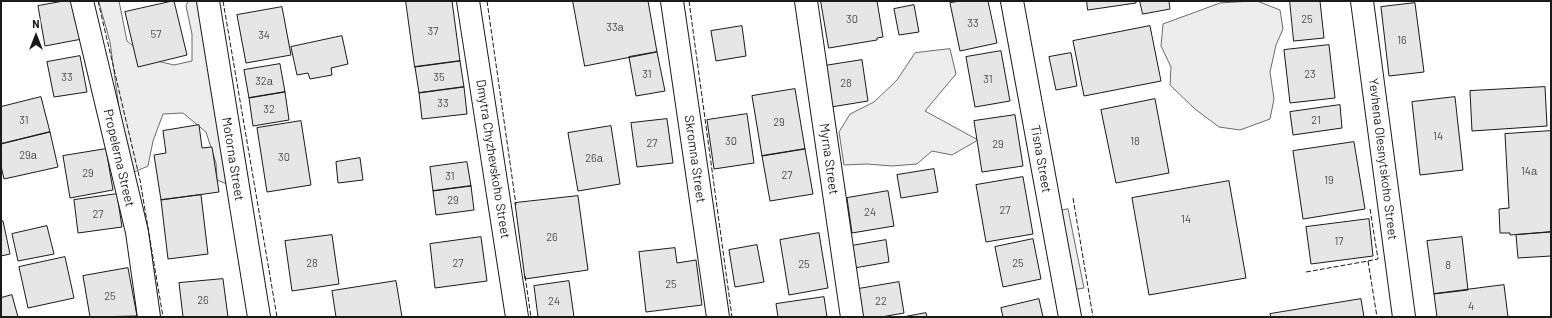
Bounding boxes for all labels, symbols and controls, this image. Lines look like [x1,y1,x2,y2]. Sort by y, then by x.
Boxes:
house number: 30 [846,12,858,26]
house number: 25 [1301,12,1313,26]
north arrow [16,16,56,56]
house number: 33 [967,16,979,30]
text: N [32,17,40,30]
house number: 33а [606,20,624,34]
house number: 37 [428,24,438,38]
house number: 57 [151,27,161,41]
house number: 34 [258,28,270,42]
house number: 16 [1397,33,1407,47]
house number: 31 [642,67,652,81]
house number: 23 [1304,67,1316,81]
house number: 33 [61,70,73,84]
house number: 35 [433,70,445,84]
house number: 31 [983,72,993,86]
house number: 32а [255,74,273,88]
house number: 28 [840,76,852,90]
street label: Yevhena Olesnytskoho Street [1365,77,1401,241]
street label: Dmytra Chyzhevskoho Street [473,78,513,240]
house number: 33 [437,96,449,110]
house number: 32 [263,102,275,116]
street label: Propelerna Street [100,108,138,208]
house number: 31 [19,113,29,127]
house number: 21 [1311,113,1321,127]
street label: Skromna Street [681,114,709,204]
house number: 29 [773,115,785,129]
street label: Motorna Street [219,116,247,202]
street label: Myrna Street [816,122,842,196]
street label: Tisna Street [1027,124,1055,194]
house number: 14 [1433,129,1443,143]
house number: 30 [725,134,737,148]
house number: 18 [1130,134,1140,148]
house number: 27 [646,136,658,150]
house number: 29 [992,137,1004,151]
house number: 29а [19,148,37,162]
house number: 30 [278,150,290,164]
house number: 26а [585,151,603,165]
house number: 14а [1521,164,1537,178]
house number: 29 [82,166,94,180]
house number: 27 [781,168,793,182]
house number: 31 [445,169,455,183]
house number: 19 [1324,173,1334,187]
house number: 29 [447,193,459,207]
house number: 27 [999,203,1011,217]
house number: 24 [864,205,876,219]
house number: 27 [92,207,104,221]
house number: 14 [1181,212,1191,226]
house number: 26 [546,230,558,244]
house number: 17 [1334,234,1344,248]
house number: 28 [306,256,318,270]
house number: 27 [452,256,464,270]
house number: 25 [1012,256,1024,270]
house number: 25 [798,257,810,271]
house number: 8 [1445,258,1451,272]
house number: 25 [665,277,677,291]
house number: 25 [104,289,116,303]
house number: 26 [197,293,209,307]
house number: 24 [548,294,560,308]
house number: 22 [875,294,887,308]
house number: 4 [1468,299,1474,313]

